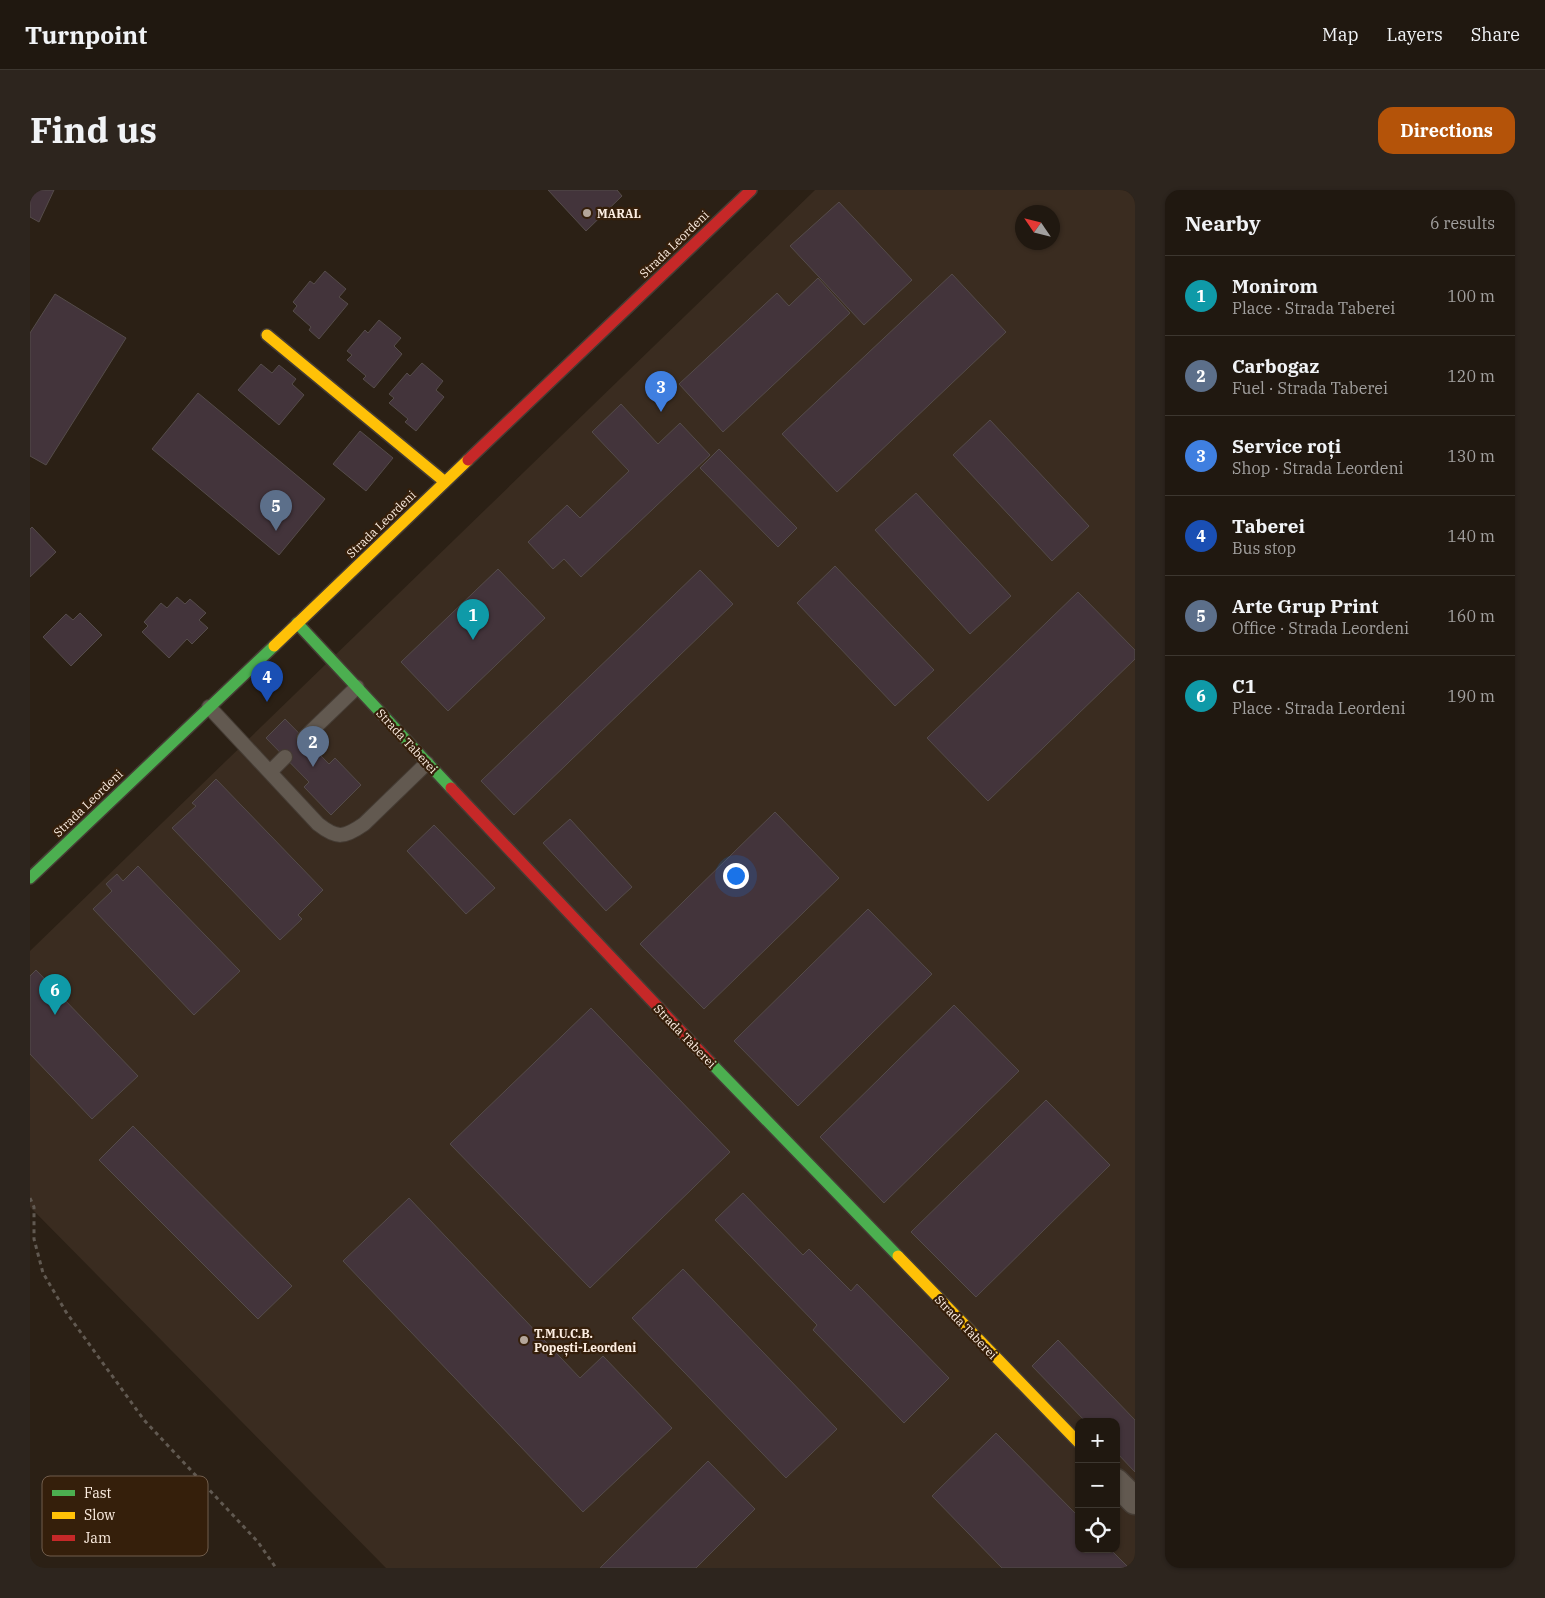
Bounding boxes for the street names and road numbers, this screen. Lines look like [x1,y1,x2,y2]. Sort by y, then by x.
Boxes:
street label: Strada Leordeni [636,207,712,281]
street label: Strada Leordeni [343,487,419,561]
street label: Strada Taberei [373,706,441,777]
street label: Strada Leordeni [50,766,126,840]
street label: Strada Taberei [651,1001,719,1071]
street label: Strada Taberei [932,1292,1000,1362]

